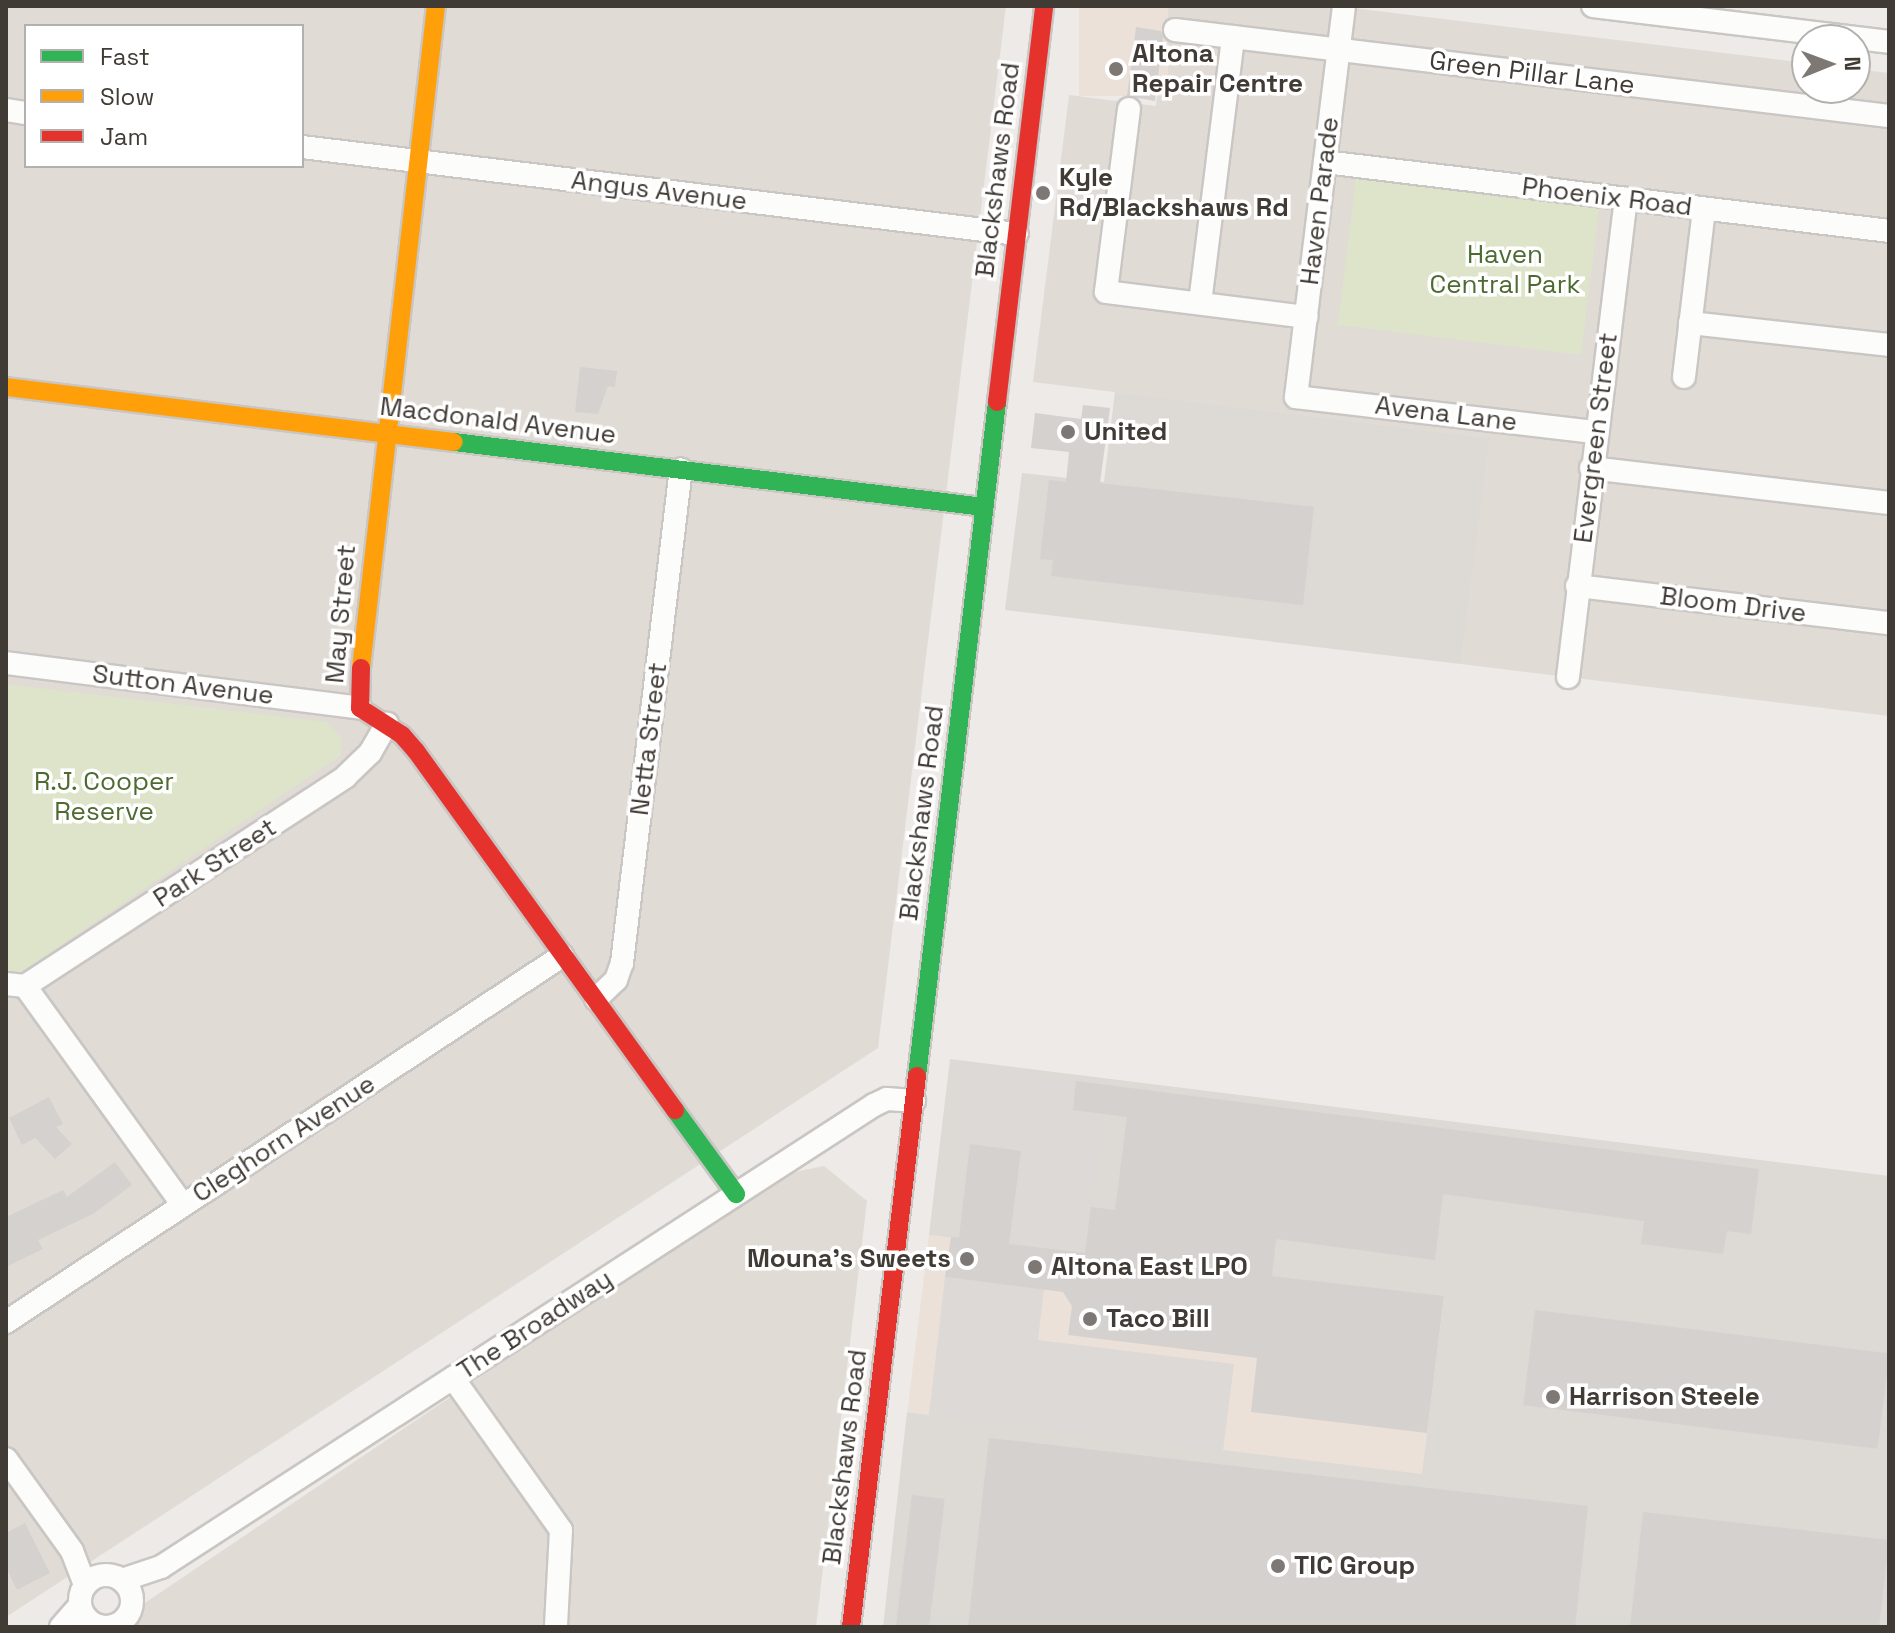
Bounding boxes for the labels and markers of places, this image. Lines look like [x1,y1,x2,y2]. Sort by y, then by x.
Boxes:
place label: Altona Repair Centre [1132,38,1303,100]
marker: Altona Repair Centre [1107,60,1125,78]
place label: Kyle Rd/Blackshaws Rd [1059,162,1289,224]
marker: Kyle Rd/Blackshaws Rd [1034,184,1052,202]
place label: United [1084,416,1167,448]
marker: United [1059,423,1077,441]
place label: Mouna’s Sweets [747,1243,951,1275]
marker: Mouna’s Sweets [958,1250,976,1268]
place label: Altona East LPO [1051,1251,1248,1283]
marker: Altona East LPO [1026,1258,1044,1276]
place label: Taco Bill [1106,1303,1210,1335]
marker: Taco Bill [1081,1310,1099,1328]
place label: Harrison Steele [1569,1381,1760,1413]
marker: Harrison Steele [1544,1388,1562,1406]
place label: TIC Group [1294,1550,1415,1582]
marker: TIC Group [1269,1557,1287,1575]

